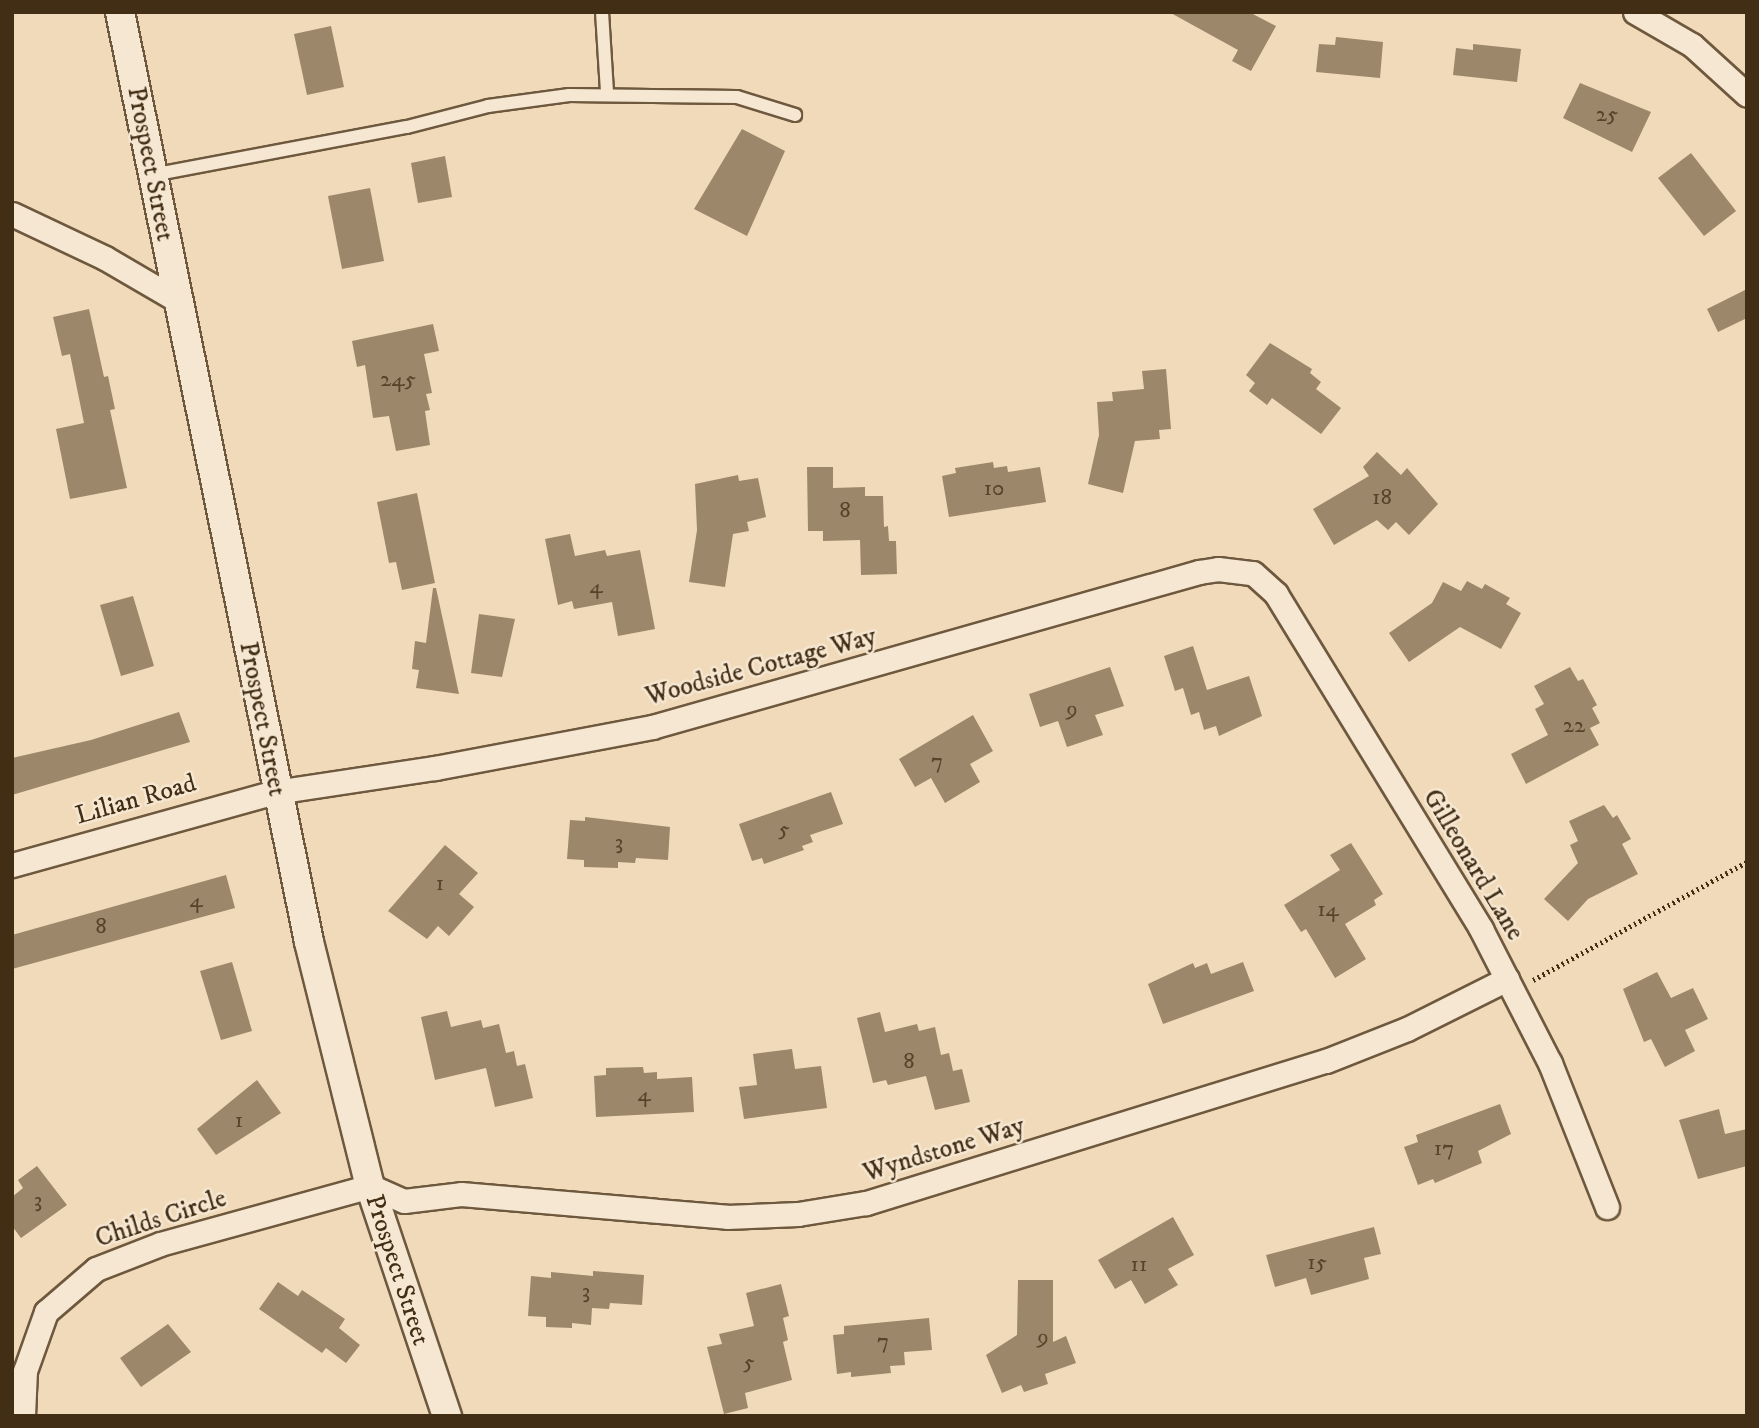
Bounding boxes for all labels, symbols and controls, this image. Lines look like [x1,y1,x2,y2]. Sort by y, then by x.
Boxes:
street label: Prospect Street [120,84,180,244]
house number: 25 [1596,101,1618,129]
house number: 245 [380,366,416,394]
house number: 10 [984,475,1004,503]
house number: 18 [1372,484,1392,512]
house number: 8 [839,497,851,525]
house number: 4 [589,573,603,601]
street label: Woodside Cottage Way [642,621,880,713]
street label: Prospect Street [232,639,292,799]
house number: 9 [1066,696,1078,724]
house number: 22 [1563,712,1585,740]
house number: 7 [931,748,943,776]
street label: Lilian Road [72,768,200,832]
street label: Gilleonard Lane [1416,784,1530,946]
house number: 5 [778,816,790,844]
house number: 3 [615,829,623,857]
house number: 1 [436,870,444,898]
house number: 4 [189,887,203,915]
house number: 14 [1317,896,1339,924]
house number: 8 [95,913,107,941]
house number: 8 [903,1048,915,1076]
house number: 4 [637,1081,651,1109]
house number: 1 [235,1107,243,1135]
street label: Wyndstone Way [860,1111,1028,1189]
house number: 17 [1434,1135,1454,1163]
street label: Childs Circle [92,1183,230,1255]
house number: 3 [34,1187,42,1215]
street label: Prospect Street [358,1191,436,1349]
house number: 15 [1307,1249,1327,1277]
house number: 11 [1131,1251,1147,1279]
house number: 3 [582,1278,590,1306]
house number: 9 [1037,1324,1049,1352]
house number: 7 [877,1328,889,1356]
house number: 5 [743,1349,755,1377]

